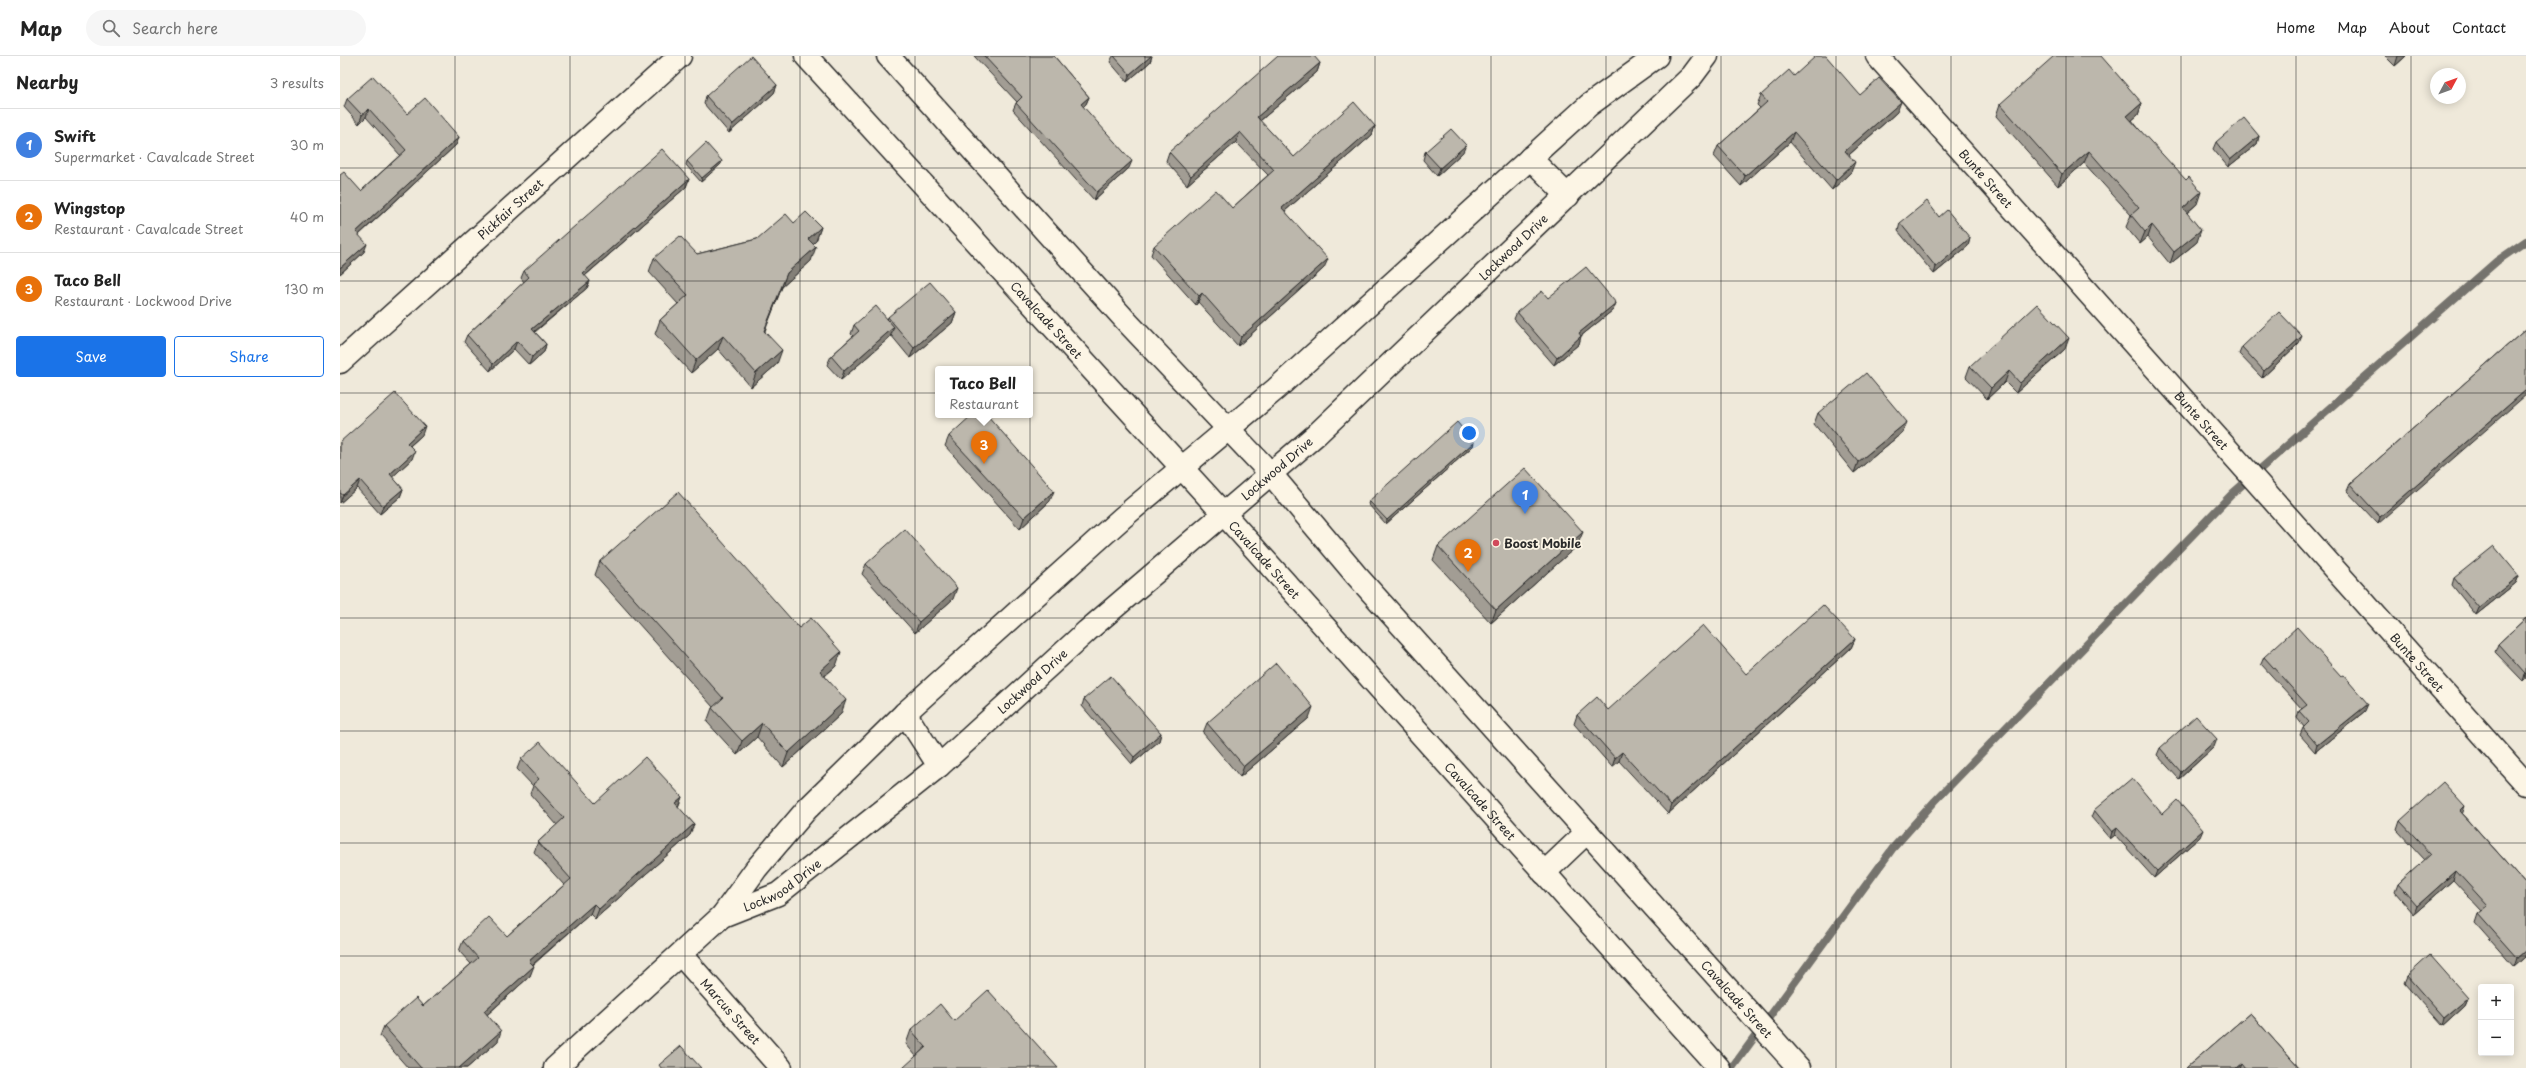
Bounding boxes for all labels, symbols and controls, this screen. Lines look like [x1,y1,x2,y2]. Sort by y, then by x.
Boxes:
search box [86,10,366,46]
text: Map [20,14,62,42]
text: Search here [132,16,218,39]
icon: search [100,17,122,39]
text: Home [2276,17,2315,38]
text: Map [2337,17,2367,38]
text: About [2389,17,2430,38]
text: Contact [2452,17,2506,38]
north arrow [2430,68,2466,104]
text: Nearby [16,69,78,95]
text: 3 results [270,73,324,92]
text: Swift [54,124,96,147]
text: 1 [26,135,32,154]
text: 30 m [290,135,324,154]
street label: Bunte Street [1955,145,2017,212]
text: Supermarket · Cavalcade Street [54,147,255,166]
street label: Pickfair Street [473,174,547,243]
text: Wingstop [54,196,125,219]
text: 2 [24,207,34,226]
text: 40 m [290,207,324,226]
street label: Lockwood Drive [1474,210,1552,284]
text: Restaurant · Cavalcade Street [54,219,243,238]
text: Taco Bell [54,268,121,291]
street label: Cavalcade Street [1006,277,1087,363]
text: 3 [25,279,33,298]
text: 130 m [285,279,324,298]
text: Restaurant · Lockwood Drive [54,291,232,310]
button: Save [16,336,166,377]
button: Share [174,336,324,377]
popup [935,366,1033,418]
text: Taco Bell [949,371,1016,394]
street label: Bunte Street [2171,387,2233,454]
text: Restaurant [949,394,1019,413]
your location [1459,423,1479,443]
pin: 3 [971,431,997,464]
street label: Lockwood Drive [1237,433,1317,504]
pin: 1 [1512,481,1538,514]
street label: Cavalcade Street [1225,516,1304,603]
place label: Boost Mobile [1504,534,1581,552]
marker: Boost Mobile [1491,538,1501,548]
pin: 2 [1455,539,1481,572]
street label: Bunte Street [2386,629,2449,696]
street label: Lockwood Drive [993,644,1071,718]
street label: Cavalcade Street [1441,758,1520,844]
street label: Lockwood Drive [740,854,825,916]
street label: Cavalcade Street [1697,956,1777,1042]
street label: Marcus Street [697,974,765,1048]
map controls [2478,984,2514,1056]
button: + [2478,984,2514,1020]
button: − [2478,1020,2514,1056]

